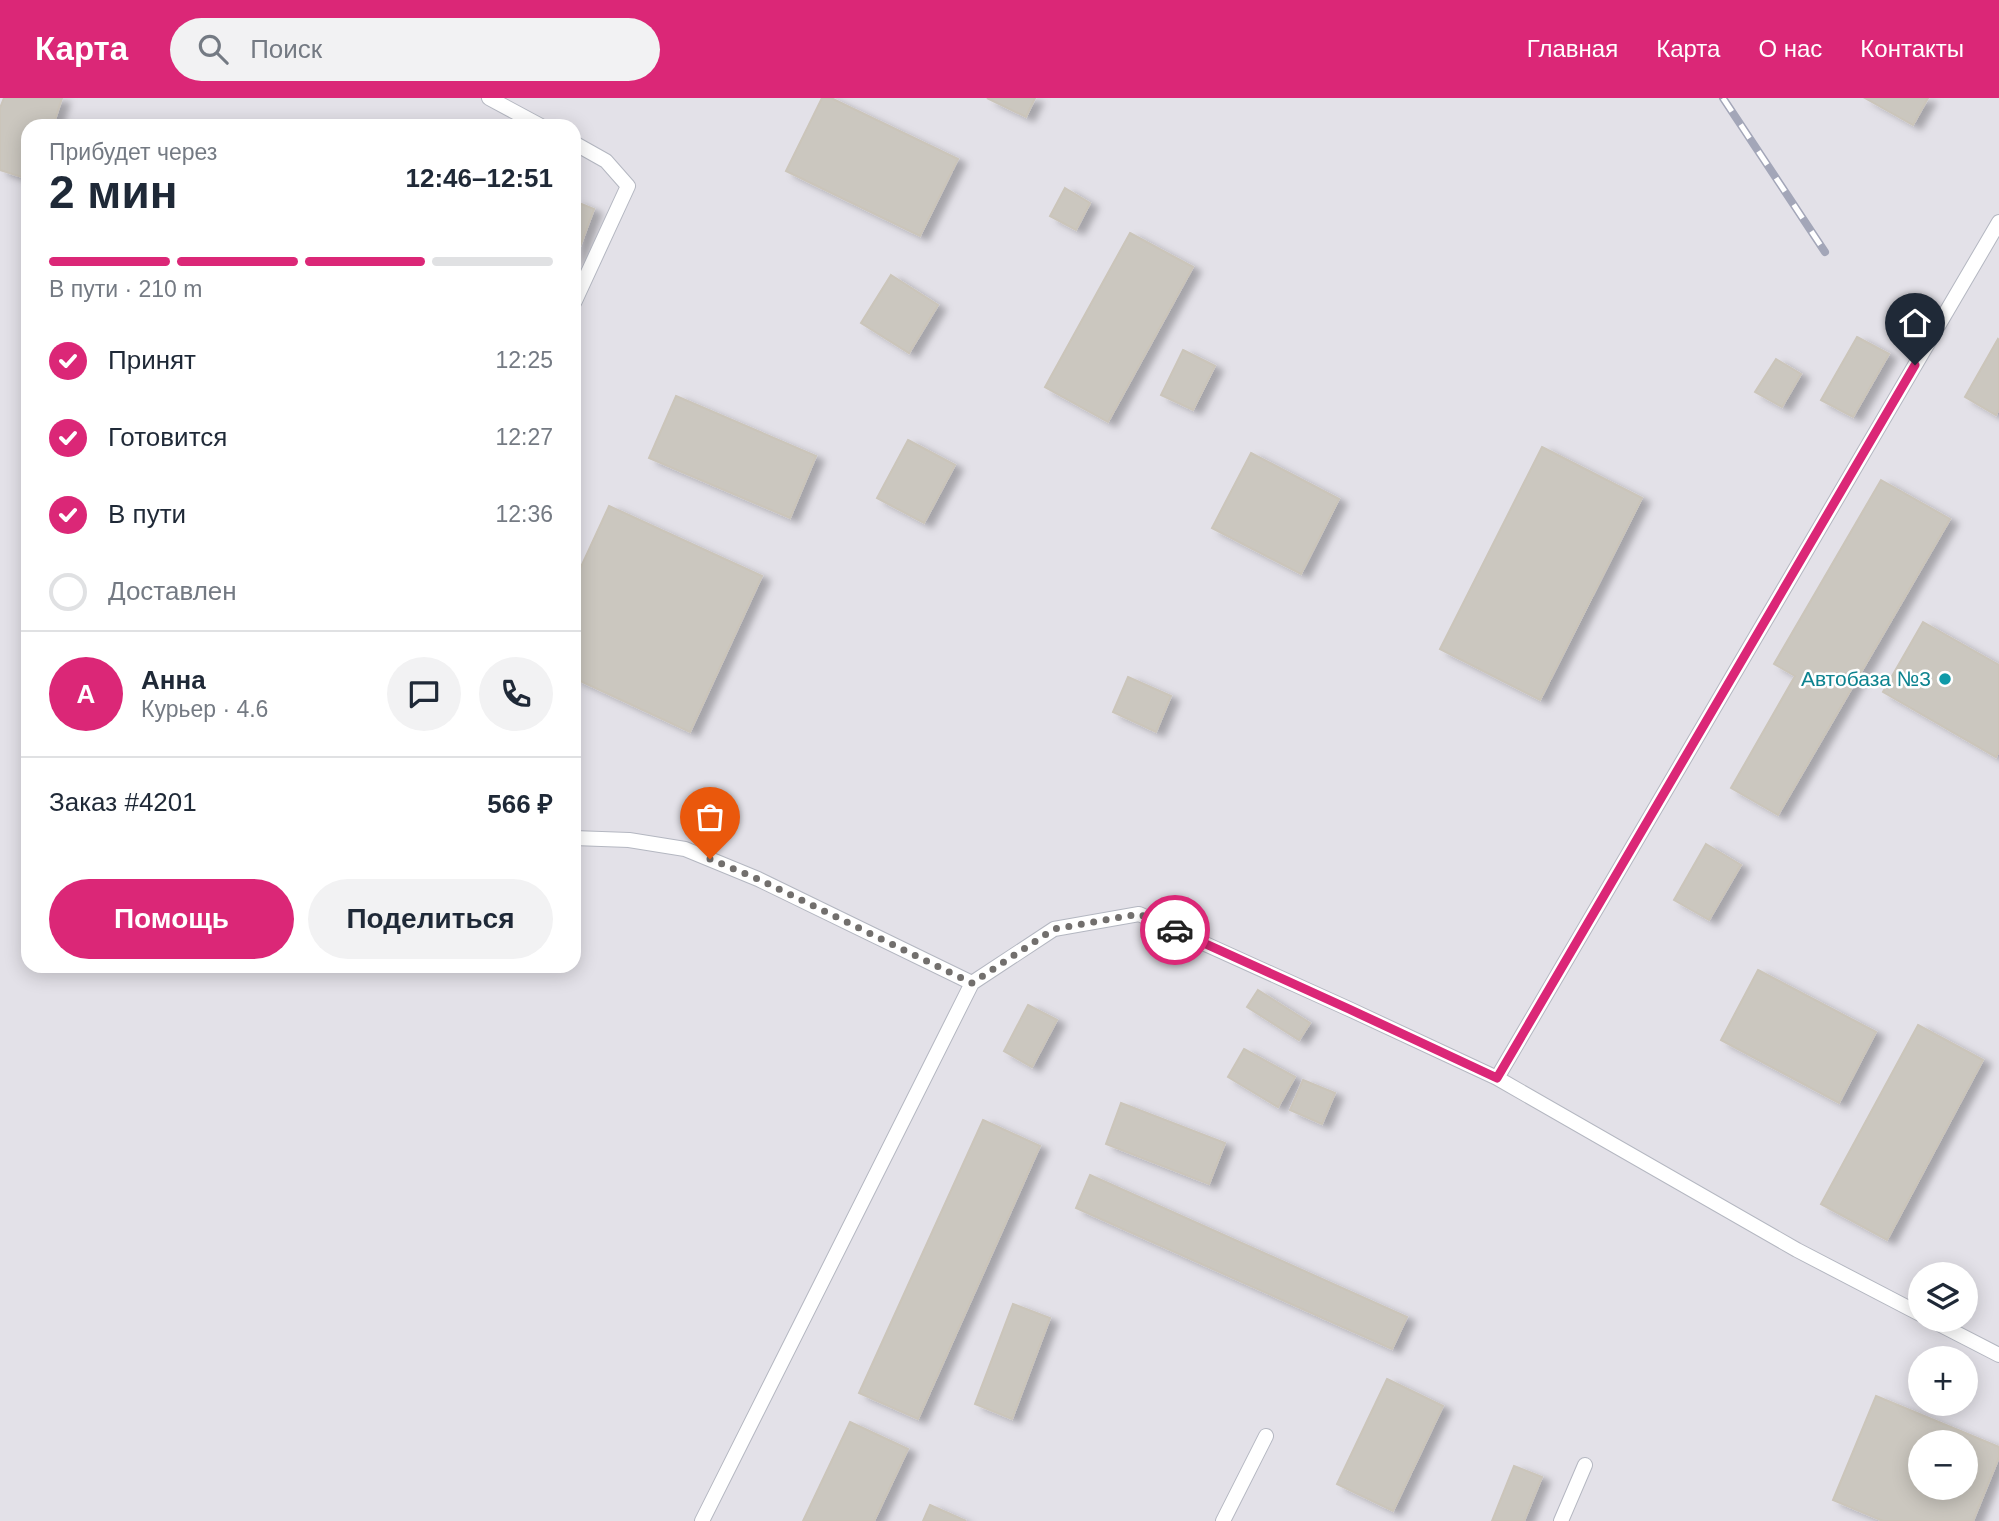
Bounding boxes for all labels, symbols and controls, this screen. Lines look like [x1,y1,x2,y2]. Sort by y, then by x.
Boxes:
search box [170,18,660,81]
text: Карта [35,30,128,67]
icon: search [194,30,232,68]
text: Поиск [250,34,322,64]
text: Главная [1527,35,1618,62]
text: Карта [1656,35,1720,62]
text: О нас [1758,35,1822,62]
text: Контакты [1860,35,1964,62]
text: Прибудет через [49,139,217,165]
text: 12:46–12:51 [406,163,553,193]
text: 2 мин [49,166,177,218]
text: В пути · 210 m [49,276,202,302]
pin [1885,293,1945,365]
icon: home [1896,304,1934,342]
icon: check [49,342,87,380]
text: Принят [108,345,196,375]
text: 12:25 [495,347,553,373]
icon: check [49,419,87,457]
text: Готовится [108,422,227,452]
text: 12:27 [495,424,553,450]
icon: check [49,496,87,534]
text: В пути [108,499,186,529]
text: 12:36 [495,501,553,527]
text: Доставлен [108,576,237,606]
button: chat [387,657,461,731]
button: phone [479,657,553,731]
text: Анна [141,665,206,695]
place label: Автобаза №3 [1801,667,1931,690]
marker: Автобаза №3 [1937,671,1953,687]
text: А [77,679,95,709]
text: Курьер · 4.6 [141,696,268,722]
text: Заказ #4201 [49,787,197,817]
pin [680,787,740,859]
text: 566 ₽ [487,789,553,819]
icon: bag [691,798,729,836]
button: Помощь [49,879,294,959]
button: Поделиться [308,879,553,959]
courier [1140,895,1210,965]
icon: car [1156,911,1194,949]
map controls [1908,1262,1978,1500]
button: layers [1908,1262,1978,1332]
button: + [1908,1346,1978,1416]
button: − [1908,1430,1978,1500]

